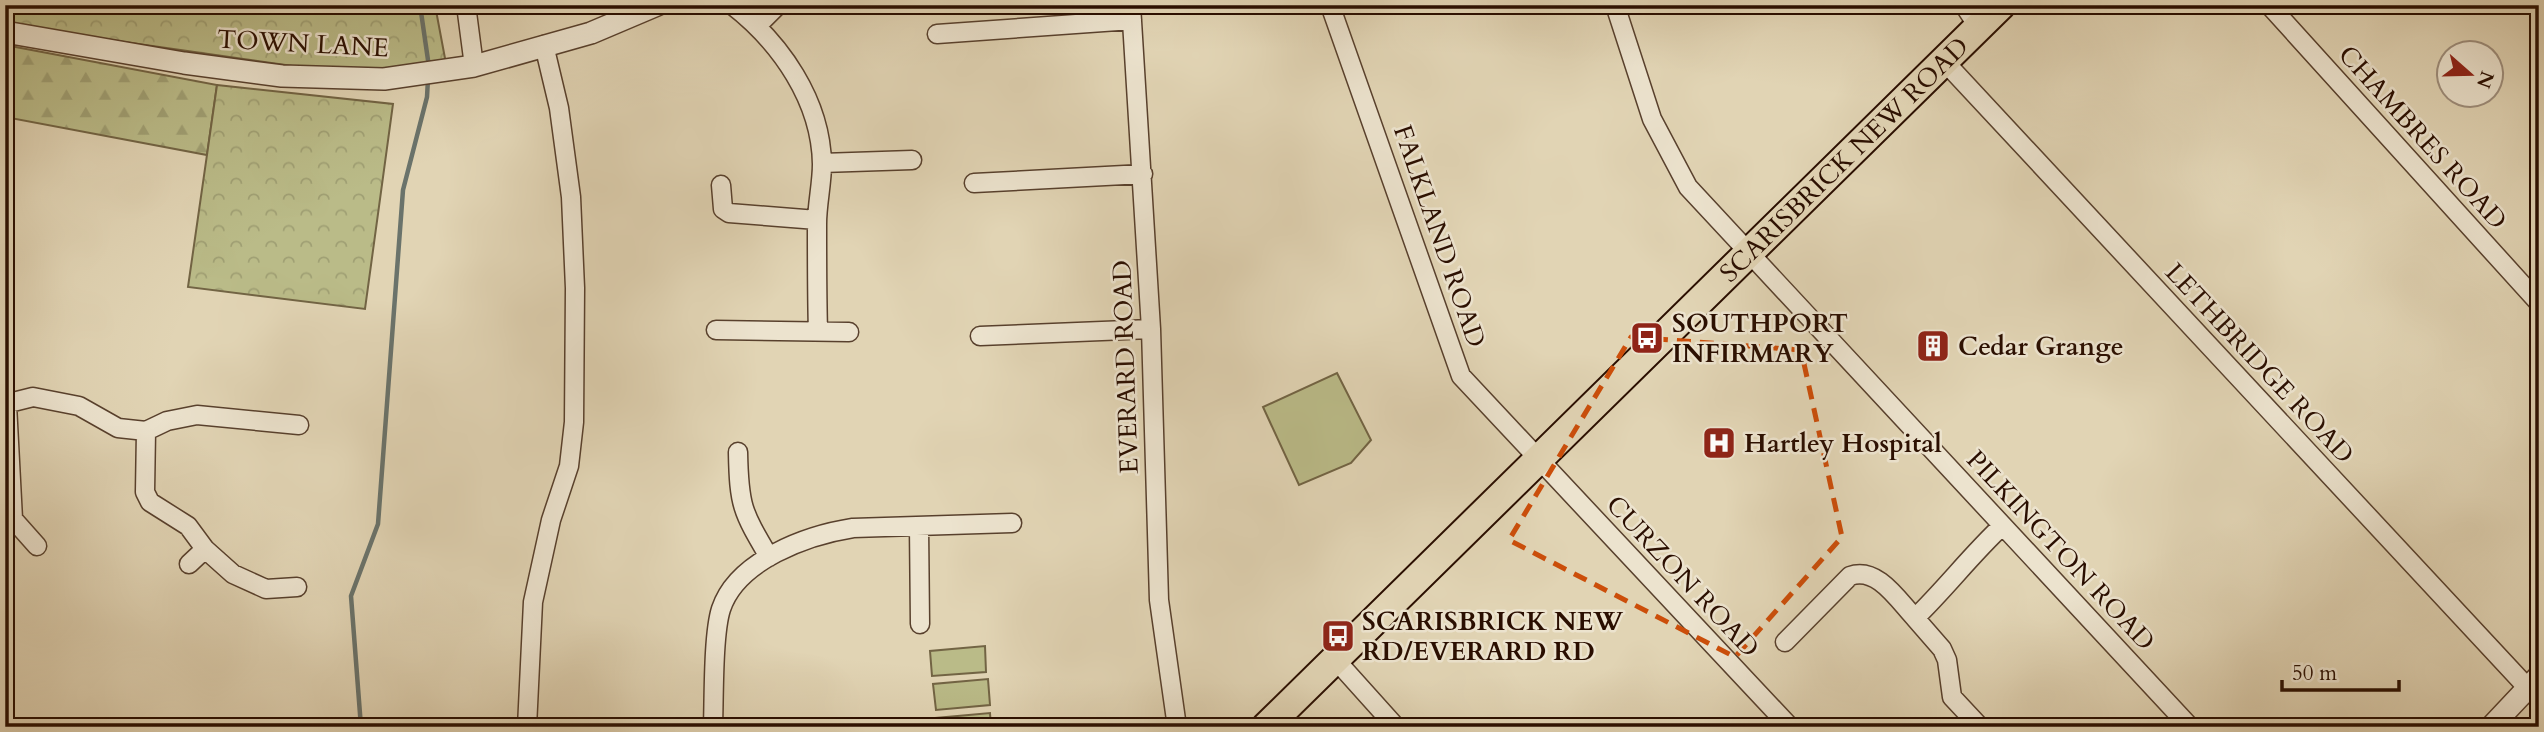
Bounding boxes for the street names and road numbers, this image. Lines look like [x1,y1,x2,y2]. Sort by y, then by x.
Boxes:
street label: TOWN LANE [216,22,390,65]
street label: SCARISBRICK NEW ROAD [1712,29,1976,290]
street label: CHAMBRES ROAD [2331,38,2515,237]
street label: FALKLAND ROAD [1385,120,1494,352]
street label: LETHBRIDGE ROAD [2157,256,2362,471]
street label: EVERARD ROAD [1104,259,1147,475]
street label: PILKINGTON ROAD [1959,443,2163,658]
street label: CURZON ROAD [1598,488,1767,665]

